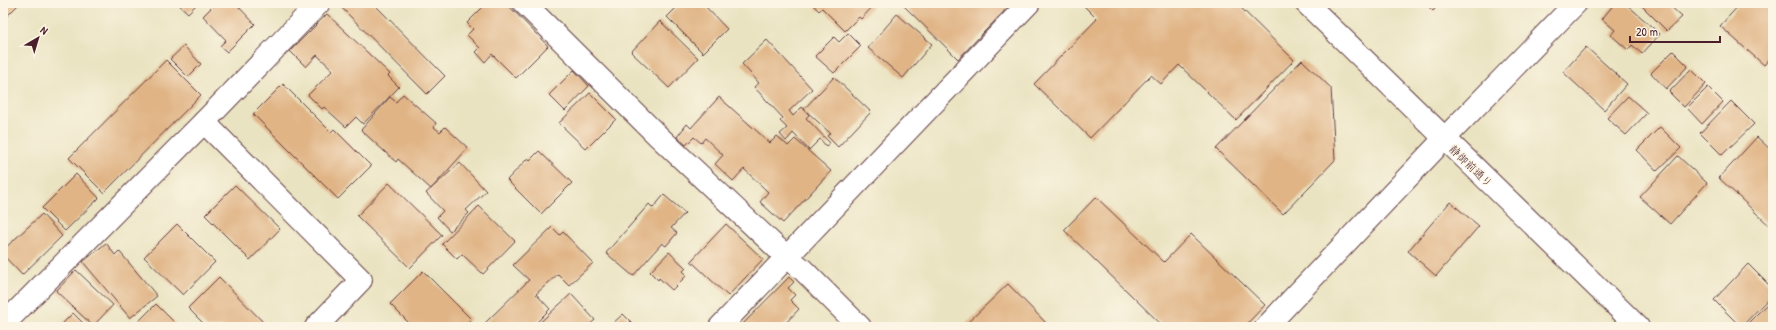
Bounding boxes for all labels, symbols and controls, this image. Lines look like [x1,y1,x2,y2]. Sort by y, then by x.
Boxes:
north arrow [18,18,58,58]
scale bar [1630,18,1720,44]
text: N [38,23,51,38]
text: 20 m [1636,23,1658,40]
street label: 静御前通り [1446,142,1496,190]

